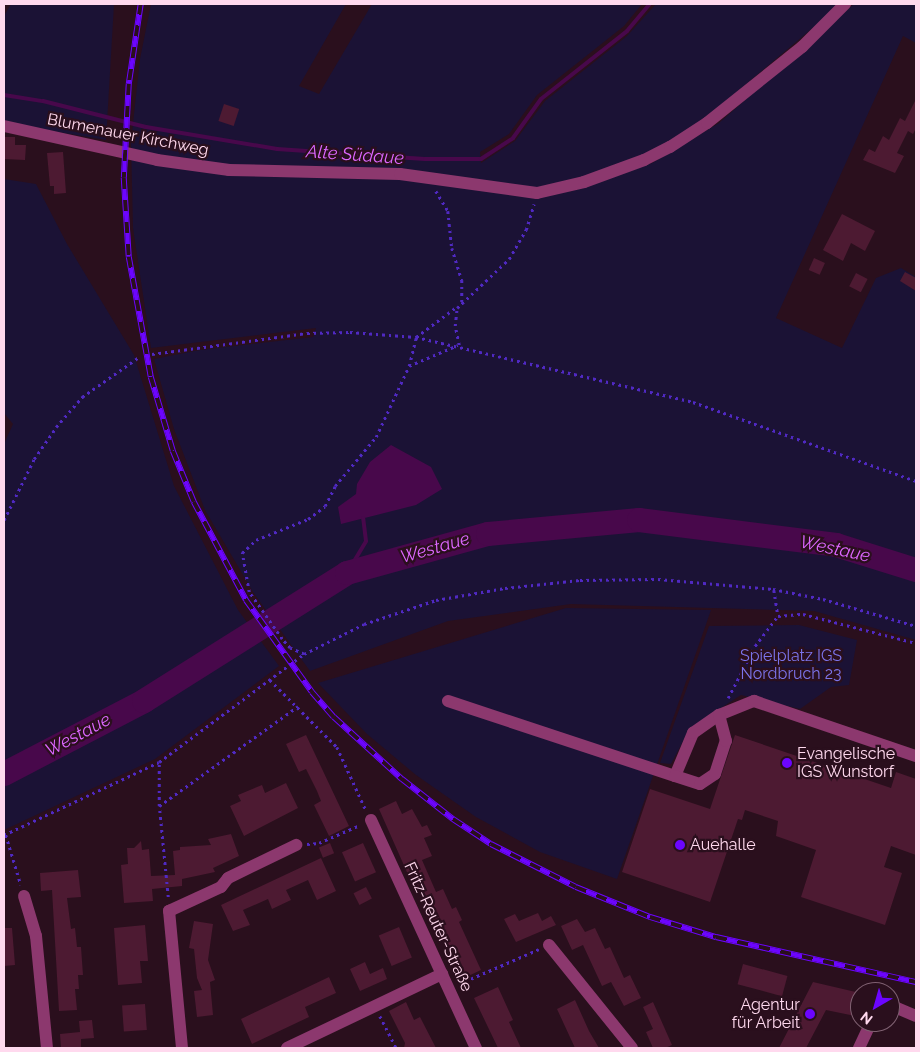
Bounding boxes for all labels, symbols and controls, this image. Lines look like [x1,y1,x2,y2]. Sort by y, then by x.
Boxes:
street label: Blumenauer Kirchweg [46,110,210,160]
water label: Alte Südaue [305,141,405,169]
water label: Westaue [398,528,472,568]
water label: Westaue [798,531,872,567]
park label: Spielplatz IGS Nordbruch 23 [740,646,842,684]
water label: Westaue [41,709,115,761]
place label: Evangelische IGS Wunstorf [797,744,895,782]
marker: Evangelische IGS Wunstorf [781,757,793,769]
place label: Auehalle [690,835,756,855]
marker: Auehalle [674,839,686,851]
street label: Fritz-Reuter-Straße [400,859,476,995]
north arrow [850,982,900,1032]
place label: Agentur für Arbeit [731,995,800,1033]
marker: Agentur für Arbeit [804,1008,816,1020]
text: N [857,1008,876,1028]

